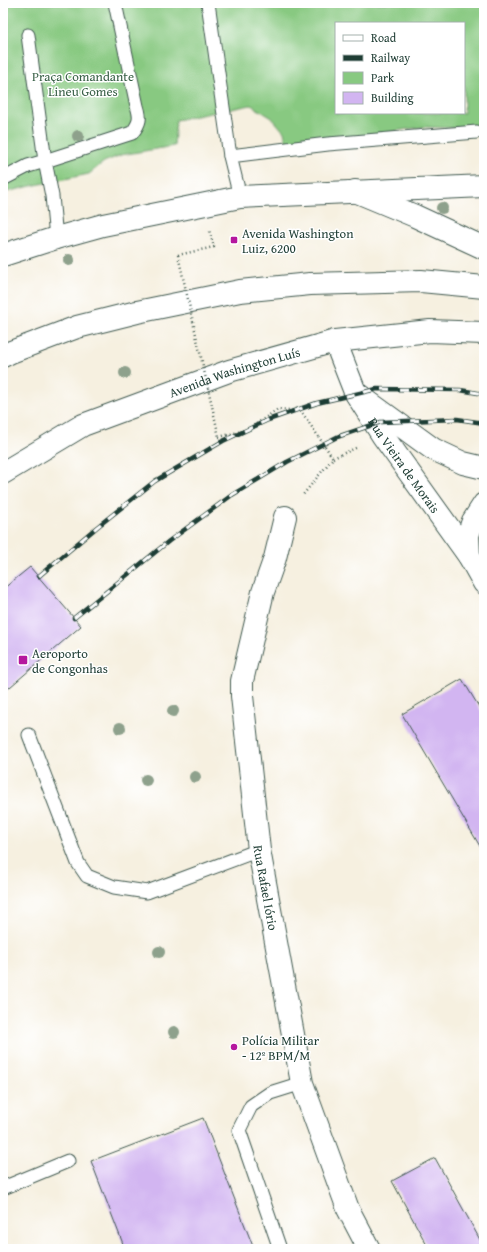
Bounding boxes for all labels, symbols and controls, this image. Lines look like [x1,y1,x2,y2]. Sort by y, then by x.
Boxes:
legend [335,22,465,114]
text: Road [371,29,397,46]
text: Railway [371,49,410,66]
park label: Praça Comandante Lineu Gomes [32,67,134,101]
text: Park [371,69,395,86]
text: Building [371,89,414,106]
place label: Avenida Washington Luiz, 6200 [242,224,354,258]
marker: Avenida Washington Luiz, 6200 [229,235,239,245]
street label: Avenida Washington Luís [166,342,302,402]
street label: Rua Vieira de Morais [364,414,444,517]
place label: Aeroporto de Congonhas [32,644,108,678]
marker: Aeroporto de Congonhas [17,654,29,666]
street label: Rua Rafael Iório [249,844,283,932]
place label: Polícia Militar - 12º BPM/M [242,1031,320,1065]
marker: Polícia Militar - 12º BPM/M [229,1042,239,1052]

